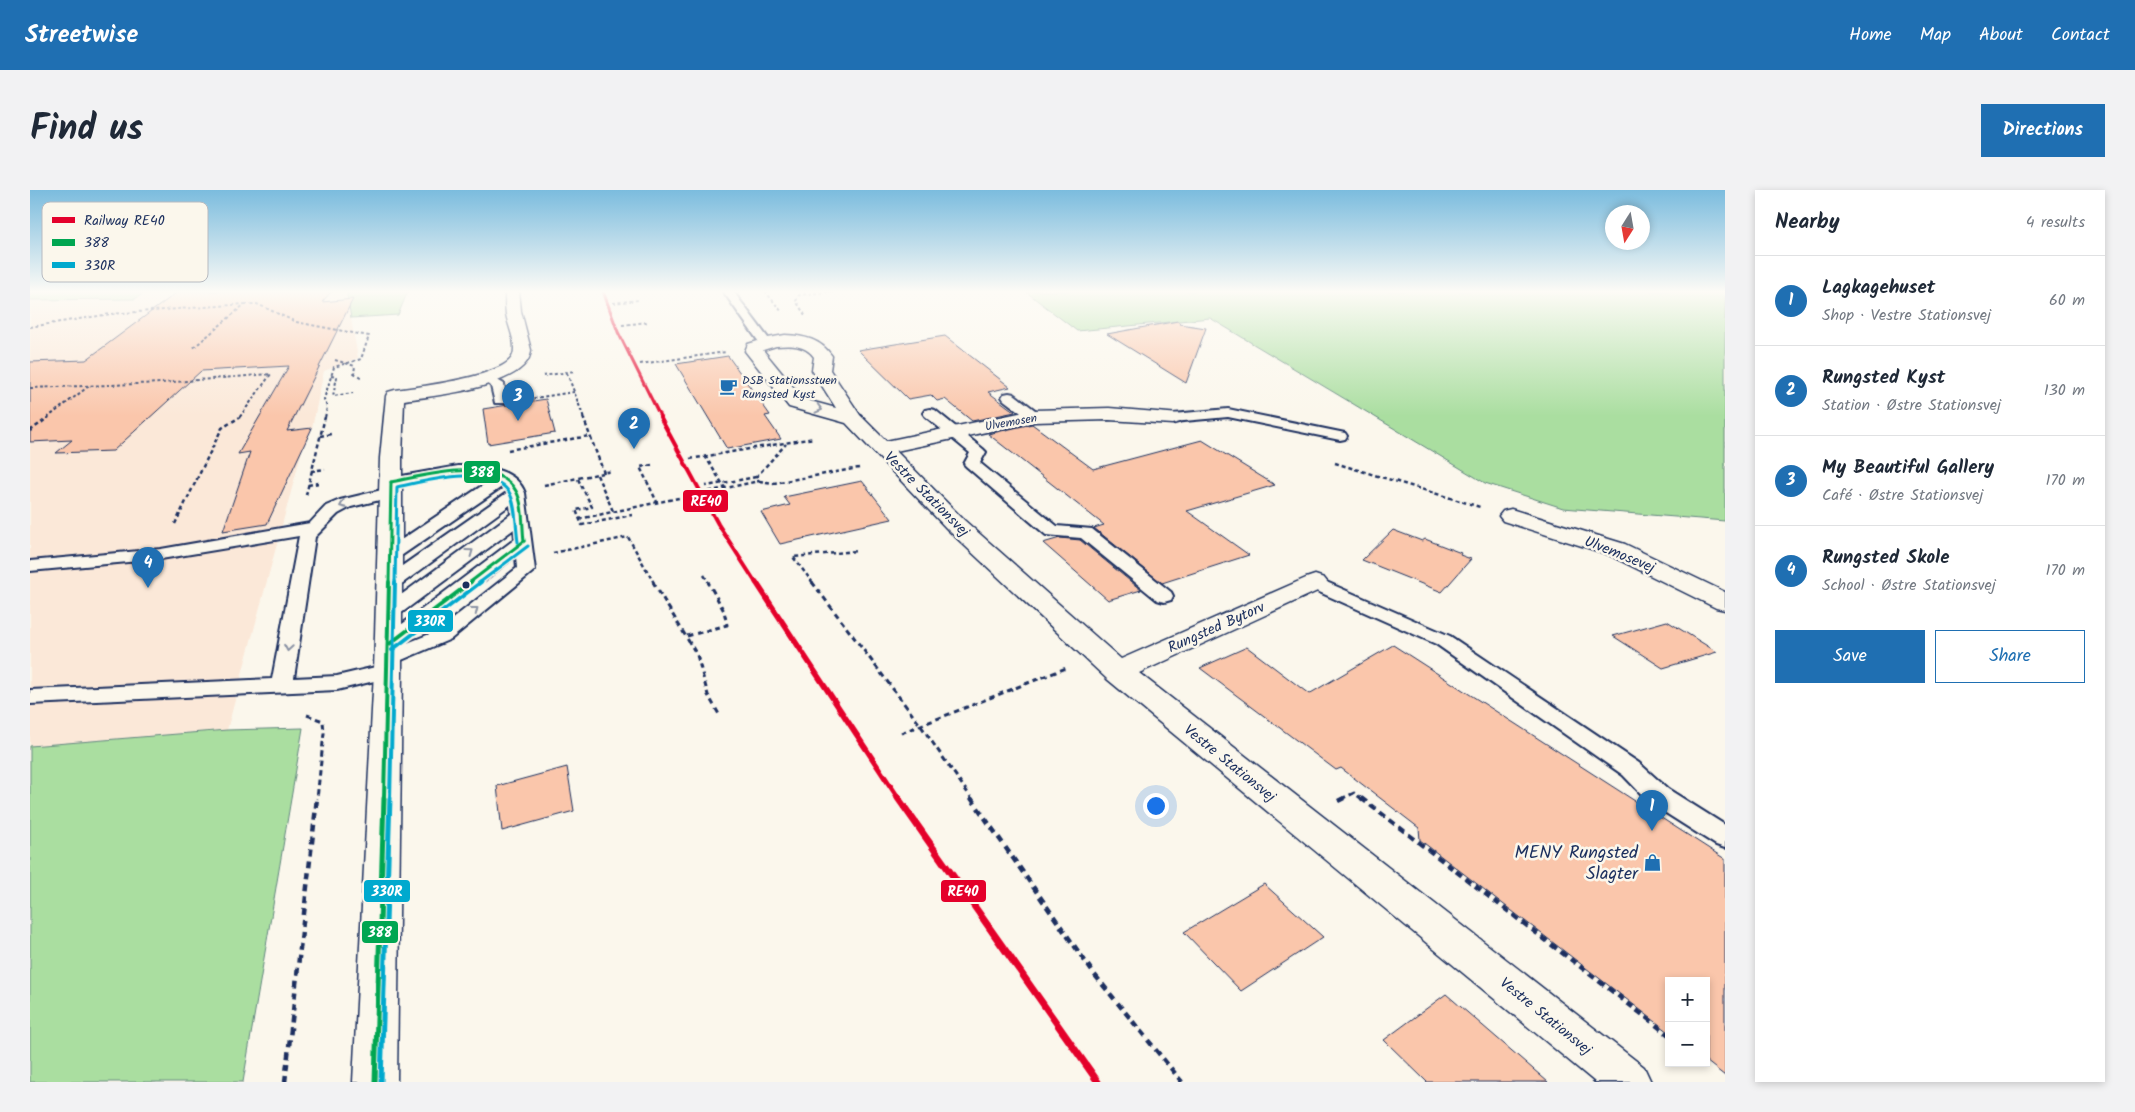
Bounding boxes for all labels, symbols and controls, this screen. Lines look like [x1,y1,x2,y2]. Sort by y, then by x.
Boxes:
text: Streetwise [25,16,138,55]
text: Home [1849,21,1892,50]
text: Map [1920,21,1951,50]
text: About [1979,21,2023,50]
text: Contact [2051,21,2110,50]
text: Find us [30,102,143,158]
button: Directions [1981,104,2105,157]
legend [42,202,208,282]
north arrow [1605,205,1650,250]
text: Nearby [1775,206,1840,239]
text: Railway RE40 [84,210,165,232]
text: 4 results [2026,210,2085,235]
text: 388 [84,232,109,254]
text: 330R [84,255,115,277]
text: Lagkagehuset [1822,273,1935,303]
text: 1 [1789,288,1793,313]
text: 60 m [2049,288,2085,313]
text: Shop · Vestre Stationsvej [1822,303,1991,328]
text: Rungsted Kyst [1822,363,1945,393]
place label: DSB Stationsstuen Rungsted Kyst [742,371,837,404]
cafe icon: DSB Stationsstuen Rungsted Kyst [718,377,738,397]
text: 2 [1786,378,1796,403]
text: 130 m [2044,378,2085,403]
pin: 3 [502,380,534,421]
text: Station · Østre Stationsvej [1822,393,2001,418]
one-way arrow [814,404,822,414]
pin: 2 [618,408,650,449]
street label: Ulvemosen [984,409,1039,436]
street label: Vestre Stationsvej [878,446,976,544]
text: My Beautiful Gallery [1822,453,1994,483]
line badge: 388 [463,460,501,484]
text: 388 [469,462,495,484]
text: 3 [1787,468,1795,493]
text: 170 m [2045,468,2085,493]
text: Café · Østre Stationsvej [1822,483,1983,508]
line badge: RE40 [682,489,729,513]
text: RE40 [691,491,722,513]
one-way arrow [339,498,348,509]
street label: Ulvemosevej [1581,530,1660,580]
text: Rungsted Skole [1822,543,1949,573]
pin: 4 [132,547,164,588]
one-way arrow [464,550,473,558]
text: 4 [1787,558,1795,583]
text: 170 m [2045,558,2085,583]
text: School · Østre Stationsvej [1822,573,1996,598]
unlabelled marker [461,580,471,590]
street label: Rungsted Bytorv [1164,596,1269,660]
one-way arrow [469,607,479,616]
line badge: 330R [407,609,454,633]
text: 330R [414,611,446,633]
button: Save [1775,630,1925,683]
button: Share [1935,630,2085,683]
one-way arrow [283,643,293,652]
street label: Vestre Stationsvej [1178,719,1282,809]
pin: 1 [1636,790,1668,831]
your location [1143,793,1169,819]
place label: MENY Rungsted Slagter [1514,839,1639,889]
shop icon: MENY Rungsted Slagter [1642,852,1662,872]
line badge: 330R [363,879,411,903]
line badge: RE40 [940,879,987,903]
text: 330R [371,881,403,903]
text: RE40 [948,881,979,903]
line badge: 388 [361,920,399,944]
text: 388 [367,922,393,944]
street label: Vestre Stationsvej [1494,972,1598,1062]
map controls [1665,977,1710,1067]
button: + [1665,977,1710,1022]
button: − [1665,1022,1710,1067]

